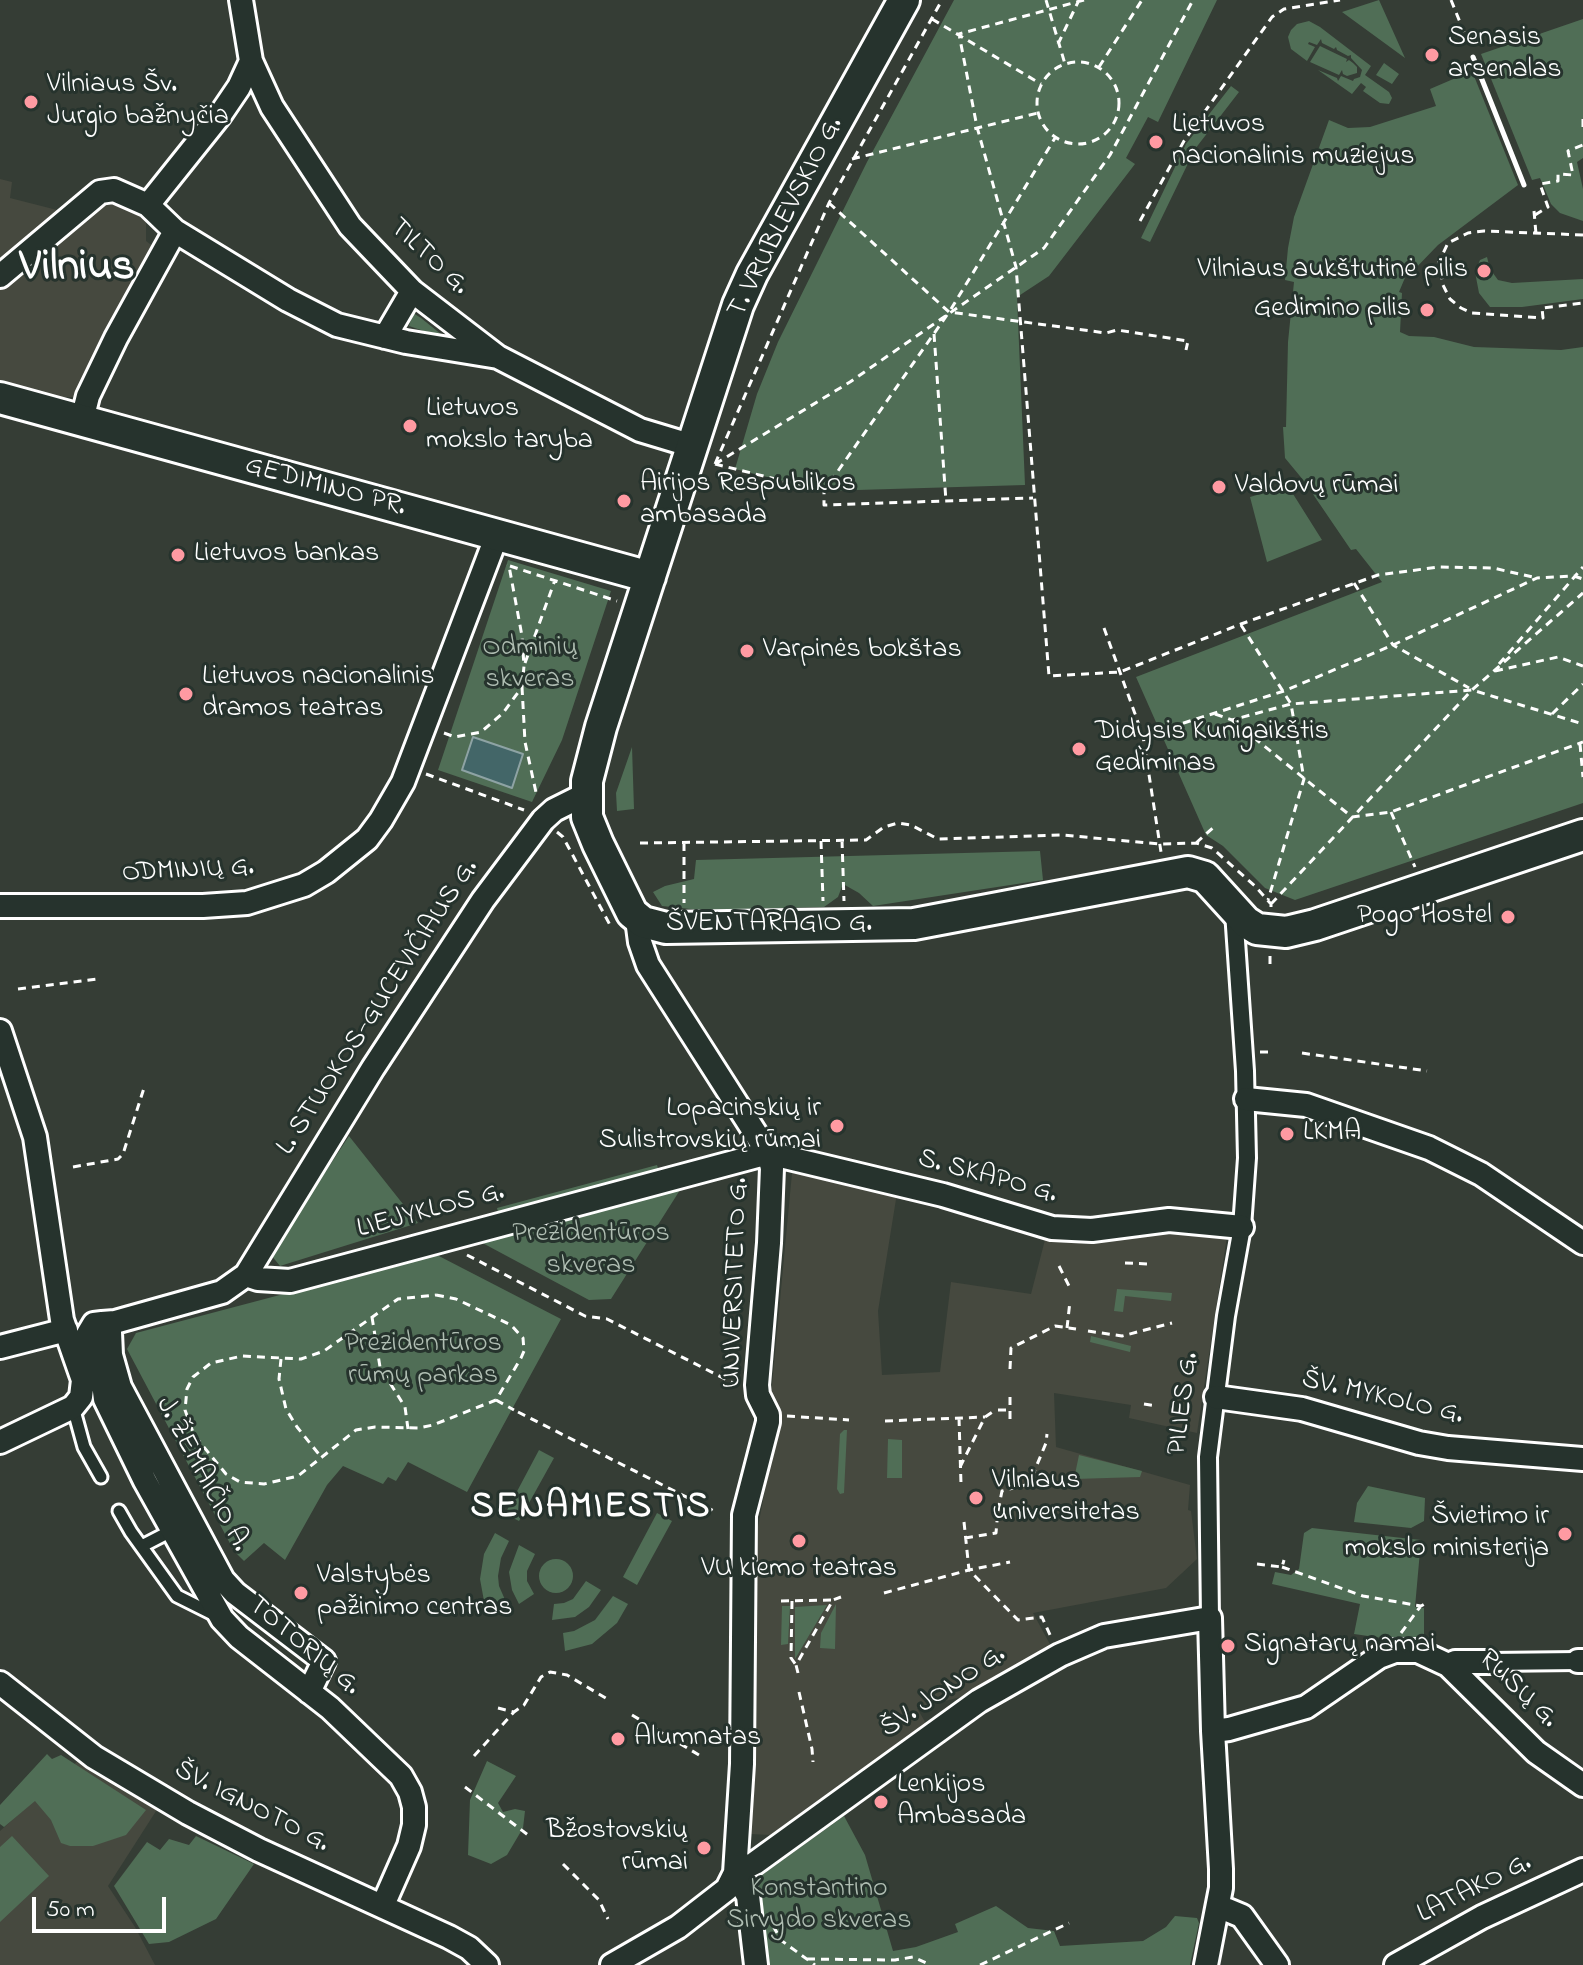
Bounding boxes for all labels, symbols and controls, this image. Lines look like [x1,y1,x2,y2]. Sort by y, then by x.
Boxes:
place label: Senasis arsenalas [1448,22,1562,88]
marker: Senasis arsenalas [1423,46,1441,64]
place label: Vilniaus Šv. Jurgio bažnyčia [47,69,229,135]
marker: Vilniaus Šv. Jurgio bažnyčia [22,93,40,111]
place label: Lietuvos nacionalinis muziejus [1172,109,1414,175]
street label: T. VRUBLEVSKIO G. [722,112,852,324]
marker: Lietuvos nacionalinis muziejus [1147,133,1165,151]
street label: TILTO G. [381,212,475,304]
district label: Vilnius [19,245,135,297]
place label: Vilniaus aukštutinė pilis [1198,254,1468,288]
marker: Vilniaus aukštutinė pilis [1475,262,1493,280]
place label: Gedimino pilis [1254,293,1411,327]
marker: Gedimino pilis [1418,301,1436,319]
place label: Lietuvos mokslo taryba [426,393,593,459]
marker: Lietuvos mokslo taryba [401,417,419,435]
street label: GEDIMINO PR. [241,450,409,526]
place label: Airijos Respublikos ambasada [640,468,856,534]
place label: Valdovų rūmai [1235,470,1399,504]
marker: Valdovų rūmai [1210,478,1228,496]
marker: Airijos Respublikos ambasada [615,492,633,510]
place label: Lietuvos bankas [194,538,379,572]
marker: Lietuvos bankas [169,546,187,564]
park label: Odminių skveras [482,632,578,698]
place label: Varpinės bokštas [763,634,962,668]
marker: Varpinės bokštas [738,642,756,660]
place label: Lietuvos nacionalinis dramos teatras [202,661,435,727]
marker: Lietuvos nacionalinis dramos teatras [177,685,195,703]
place label: Didysis Kunigaikštis Gediminas [1095,716,1329,782]
marker: Didysis Kunigaikštis Gediminas [1070,740,1088,758]
street label: ODMINIŲ G. [121,852,255,892]
street label: L. STUOKOS-GUCEVIČIAUS G. [271,854,487,1162]
place label: Pogo Hostel [1357,900,1492,934]
street label: ŠVENTARAGIO G. [666,908,872,942]
marker: Pogo Hostel [1499,908,1517,926]
place label: Lopacinskių ir Sulistrovskių rūmai [599,1093,821,1159]
marker: Lopacinskių ir Sulistrovskių rūmai [828,1117,846,1135]
place label: LKMA [1303,1117,1361,1151]
marker: LKMA [1278,1125,1296,1143]
street label: S. SKAPO G. [914,1143,1060,1213]
street label: LIEJYKLOS G. [354,1176,508,1248]
street label: UNIVERSITETO G. [717,1177,757,1389]
park label: Prezidentūros skveras [512,1218,670,1284]
park label: Prezidentūros rūmų parkas [344,1328,502,1394]
street label: PILIES G. [1162,1351,1208,1457]
street label: ŠV. MYKOLO G. [1298,1364,1466,1434]
street label: J. ŽEMAIČIO A. [146,1392,256,1558]
place label: Vilniaus universitetas [992,1465,1140,1531]
district label: SENAMIESTIS [471,1488,711,1532]
marker: Vilniaus universitetas [967,1489,985,1507]
place label: Švietimo ir mokslo ministerija [1345,1501,1549,1567]
marker: Švietimo ir mokslo ministerija [1556,1525,1574,1543]
marker: VU kiemo teatras [790,1532,808,1550]
place label: VU kiemo teatras [701,1553,897,1587]
place label: Valstybės pažinimo centras [317,1560,512,1626]
marker: Valstybės pažinimo centras [292,1584,310,1602]
street label: TOTORIŲ G. [240,1590,366,1704]
place label: Signatarų namai [1244,1629,1435,1663]
marker: Signatarų namai [1219,1637,1237,1655]
street label: ŠV. JONO G. [875,1639,1013,1747]
street label: RUSŲ G. [1470,1643,1564,1737]
place label: Alumnatas [634,1722,761,1756]
marker: Alumnatas [609,1730,627,1748]
street label: ŠV. IGNOTO G. [168,1754,334,1862]
place label: Lenkijos Ambasada [897,1769,1026,1835]
marker: Lenkijos Ambasada [872,1793,890,1811]
place label: Bžostovskių rūmai [546,1815,688,1881]
marker: Bžostovskių rūmai [695,1839,713,1857]
street label: LATAKO G. [1413,1847,1537,1933]
park label: Konstantino Sirvydo skveras [727,1873,911,1939]
scale bar [36,1881,170,1931]
text: 50 m [46,1893,95,1928]

